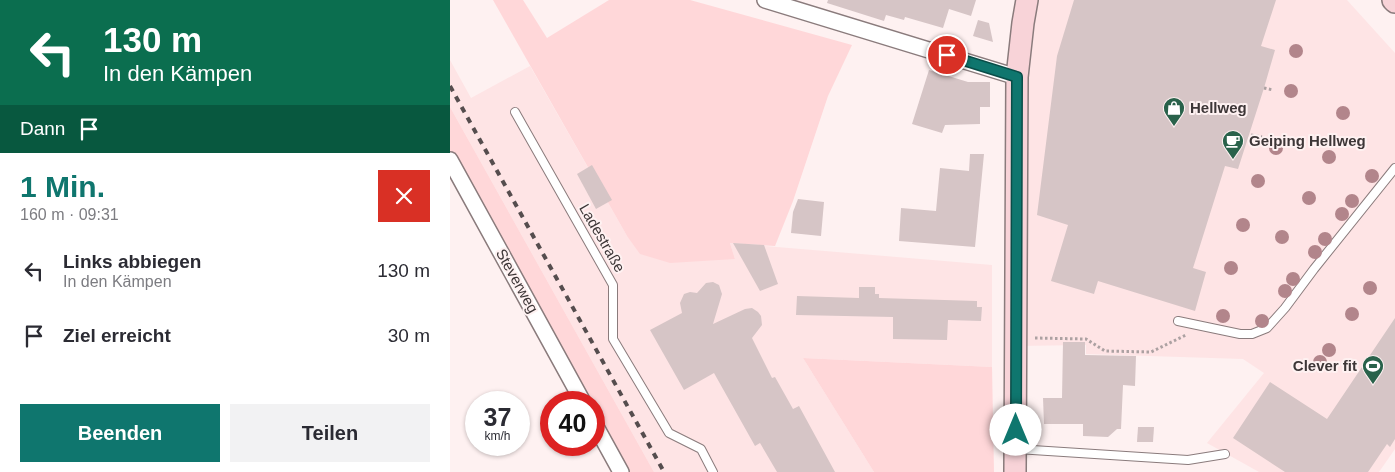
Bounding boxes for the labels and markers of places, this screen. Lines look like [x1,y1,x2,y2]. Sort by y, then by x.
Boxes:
pin [926,34,968,76]
shop icon: Hellweg [1162,96,1186,127]
place label: Hellweg [1190,99,1247,116]
cafe icon: Geiping Hellweg [1221,129,1245,160]
place label: Geiping Hellweg [1249,132,1366,149]
sports icon: Clever fit [1361,354,1385,385]
place label: Clever fit [1293,357,1357,374]

